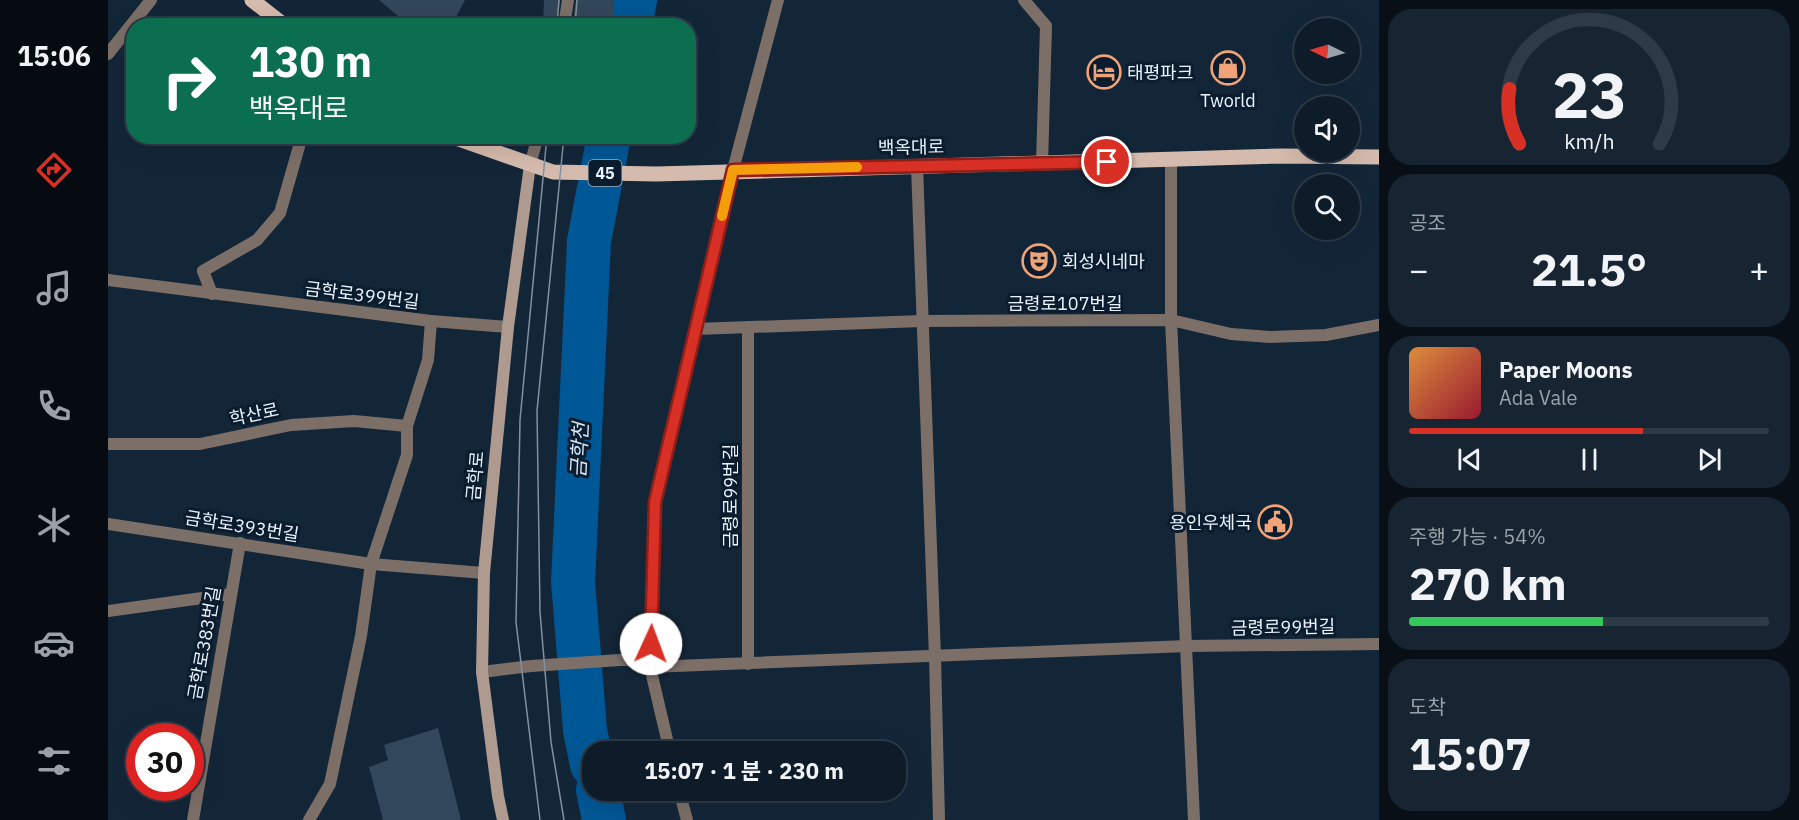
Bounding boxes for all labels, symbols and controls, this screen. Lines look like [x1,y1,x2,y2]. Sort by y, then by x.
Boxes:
north arrow [1294,18,1360,84]
map controls [1294,18,1360,240]
text: 130 m [249,34,372,89]
text: 15:06 [17,38,91,73]
icon: right [150,42,228,120]
shop icon: Tworld [1210,50,1246,86]
hotel icon: 태평파크 [1086,54,1122,90]
text: 23 [1552,54,1626,135]
place label: 태평파크 [1127,61,1193,84]
place label: Tworld [1200,89,1256,112]
text: 백옥대로 [249,90,348,125]
button: sound [1294,96,1360,162]
text: km/h [1564,127,1614,155]
street label: 백옥대로 [878,135,944,159]
pin [1081,136,1132,187]
icon: arrive [1090,145,1123,178]
icon: directions [33,149,75,191]
road number: 45 [588,160,622,186]
button: search [1294,174,1360,240]
text: 공조 [1409,209,1446,236]
text: 21.5° [1531,240,1647,298]
theatre icon: 회성시네마 [1021,243,1057,279]
text: − [1409,248,1429,291]
text: + [1749,248,1769,291]
place label: 회성시네마 [1062,250,1145,273]
icon: music [33,267,75,309]
street label: 금학로399번길 [303,277,421,313]
street label: 금령로107번길 [1007,292,1123,315]
text: Paper Moons [1499,355,1632,384]
text: Ada Vale [1499,384,1578,411]
icon: phone [33,385,75,427]
street label: 학산로 [227,398,281,430]
water label: 금학천 [564,419,594,478]
icon: previous [1453,443,1486,476]
icon: pause [1573,443,1606,476]
icon: next [1693,443,1726,476]
street label: 금령로99번길 [719,444,742,548]
street label: 금학로 [461,450,489,502]
icon: climate [33,504,75,546]
public building icon: 용인우체국 [1257,504,1293,540]
street label: 금학로393번길 [183,506,301,546]
place label: 용인우체국 [1169,511,1252,534]
text: 주행 가능 · 54% [1409,523,1546,550]
text: 270 km [1409,554,1567,612]
street label: 금학로383번길 [183,584,225,702]
position arrow [619,612,683,676]
street label: 금령로99번길 [1231,615,1335,639]
icon: car [33,622,75,664]
text: 도착 [1409,693,1446,720]
speed limit sign: 30 [126,723,204,801]
text: 15:07 [1409,724,1532,782]
icon: filters [33,740,75,782]
text: 15:07 · 1 분 · 230 m [644,756,844,785]

